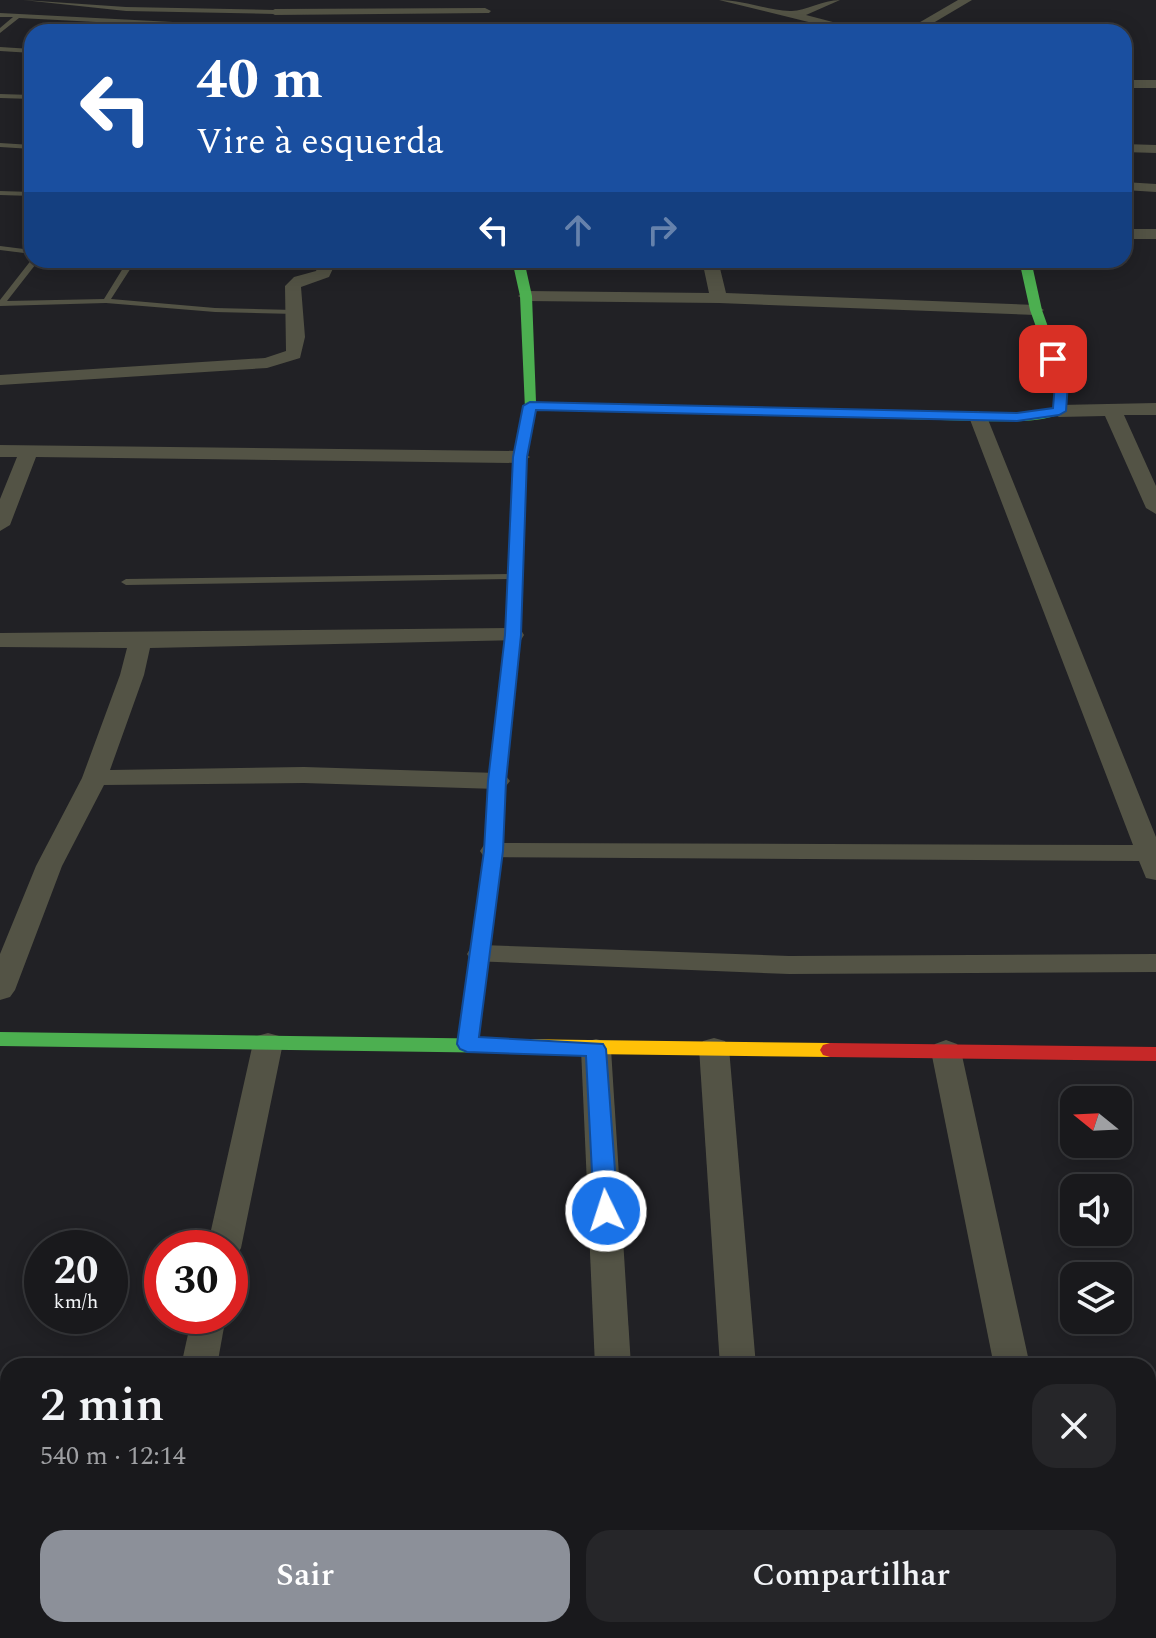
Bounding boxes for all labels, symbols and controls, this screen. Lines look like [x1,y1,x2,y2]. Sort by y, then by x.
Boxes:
text: 40 m [196,38,323,123]
icon: left [64,56,168,160]
text: Vire à esquerda [196,115,444,170]
icon: left [472,208,516,252]
icon: ahead [556,208,600,252]
icon: right [640,208,684,252]
pin [1019,325,1087,393]
icon: arrive [1031,337,1075,381]
north arrow [1060,1086,1132,1158]
map controls [1060,1086,1132,1334]
position arrow [564,1169,648,1253]
button: sound [1060,1174,1132,1246]
speed limit sign: 30 [144,1230,248,1334]
text: 20 [54,1241,98,1302]
button: layers [1060,1262,1132,1334]
text: km/h [54,1287,99,1317]
text: 2 min [40,1369,165,1442]
button: close [1032,1384,1116,1468]
text: 540 m · 12:14 [40,1436,186,1476]
button: Sair [40,1530,570,1622]
button: Compartilhar [586,1530,1116,1622]

